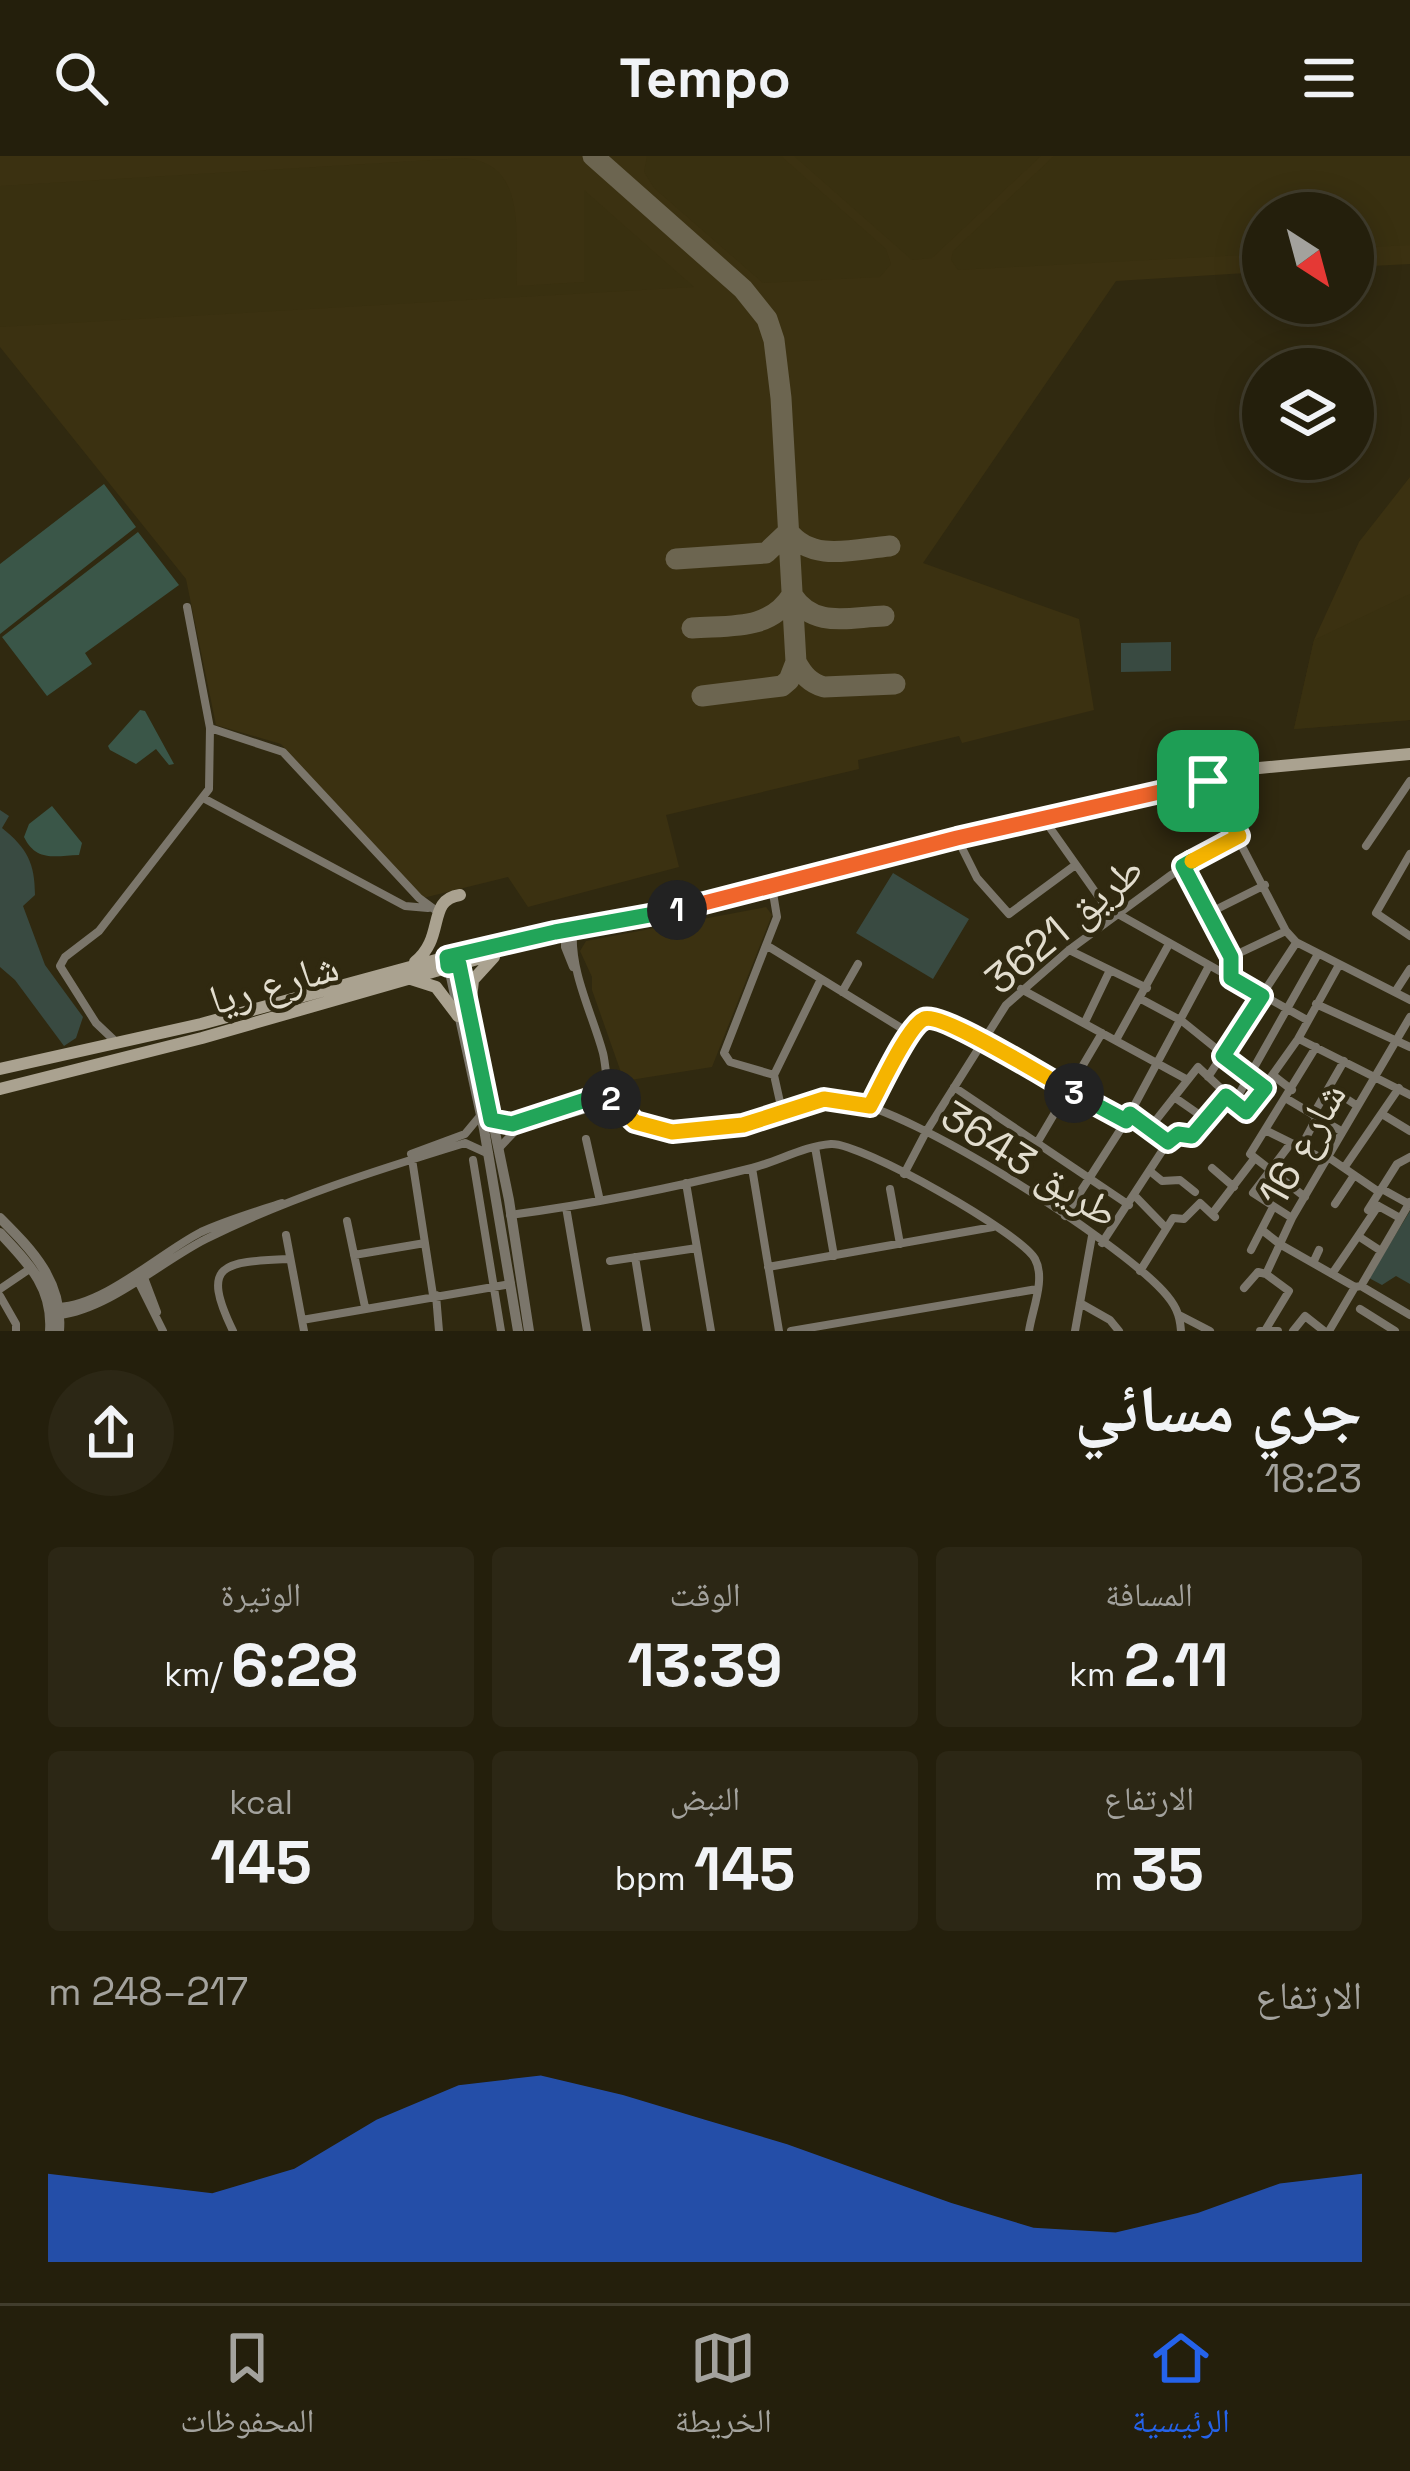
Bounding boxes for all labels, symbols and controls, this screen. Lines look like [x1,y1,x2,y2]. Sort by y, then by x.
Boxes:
text: Tempo [619,44,791,113]
icon: search [48,45,114,111]
icon: menu [1296,45,1362,111]
north arrow [1242,192,1374,324]
map controls [1242,192,1374,480]
button: layers [1242,348,1374,480]
pin [1157,730,1259,832]
icon: arrive [1175,748,1241,814]
street label: طريق 3621 [974,842,1154,1006]
pin: 1 [647,880,707,940]
text: 1 [670,889,684,931]
street label: شارع ريا [203,939,345,1027]
pin: 3 [1044,1063,1104,1123]
pin: 2 [581,1069,641,1129]
street label: شارع 16 [1246,1073,1358,1215]
text: 2 [601,1078,621,1120]
street label: طريق 3643 [932,1090,1128,1238]
text: جري مسائي [1074,1367,1362,1451]
button: share [48,1370,174,1496]
text: 18:23 [1265,1454,1362,1503]
text: الوتيرة [221,1574,301,1616]
text: الوقت [669,1574,741,1616]
text: المسافة [1105,1574,1193,1616]
text: 6:28 [231,1627,358,1704]
text: 13:39 [627,1627,783,1704]
text: 2.11 [1124,1627,1229,1704]
text: /km [164,1654,231,1696]
text: km [1069,1654,1124,1696]
text: النبض [670,1778,740,1820]
text: الارتفاع [1104,1778,1194,1820]
text: kcal [229,1782,293,1824]
text: 145 [210,1824,312,1901]
text: 145 [694,1831,795,1908]
text: 35 [1131,1831,1204,1908]
text: bpm [615,1858,694,1900]
text: m [1094,1858,1131,1900]
text: 217–248 m [48,1967,248,2016]
text: الارتفاع [1256,1971,1362,2020]
tab: المحفوظات [180,2325,314,2453]
tab: الخريطة [675,2325,772,2453]
tab: الرئيسية [1132,2325,1230,2453]

